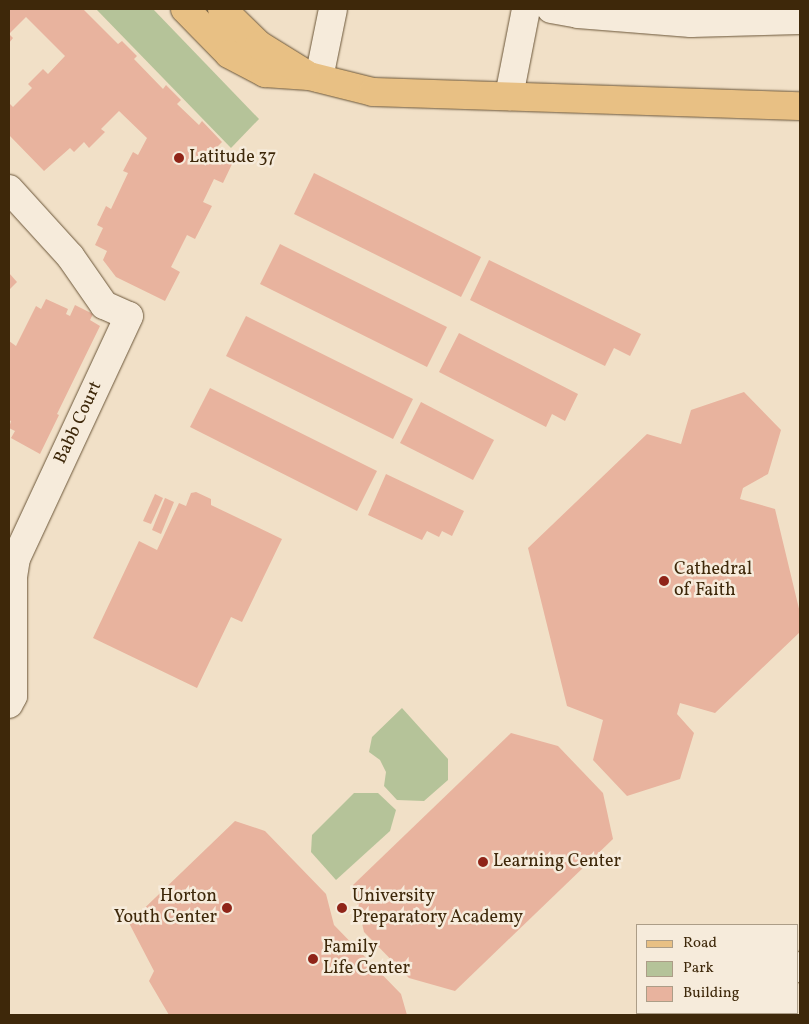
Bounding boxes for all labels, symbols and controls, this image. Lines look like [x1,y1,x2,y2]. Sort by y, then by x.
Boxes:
place label: Latitude 37 [189,147,276,169]
marker: Latitude 37 [173,152,185,164]
street label: Babb Court [50,378,108,468]
place label: Cathedral of Faith [674,560,752,602]
marker: Cathedral of Faith [658,575,670,587]
place label: Learning Center [493,851,621,873]
marker: Learning Center [477,856,489,868]
place label: Horton Youth Center [114,887,217,930]
place label: University Preparatory Academy [352,887,524,930]
marker: Horton Youth Center [221,902,233,914]
marker: University Preparatory Academy [336,902,348,914]
legend [636,924,799,1014]
text: Road [683,933,717,954]
place label: Family Life Center [323,938,410,981]
marker: Family Life Center [307,953,319,965]
text: Park [683,958,714,979]
text: Building [683,983,739,1004]

